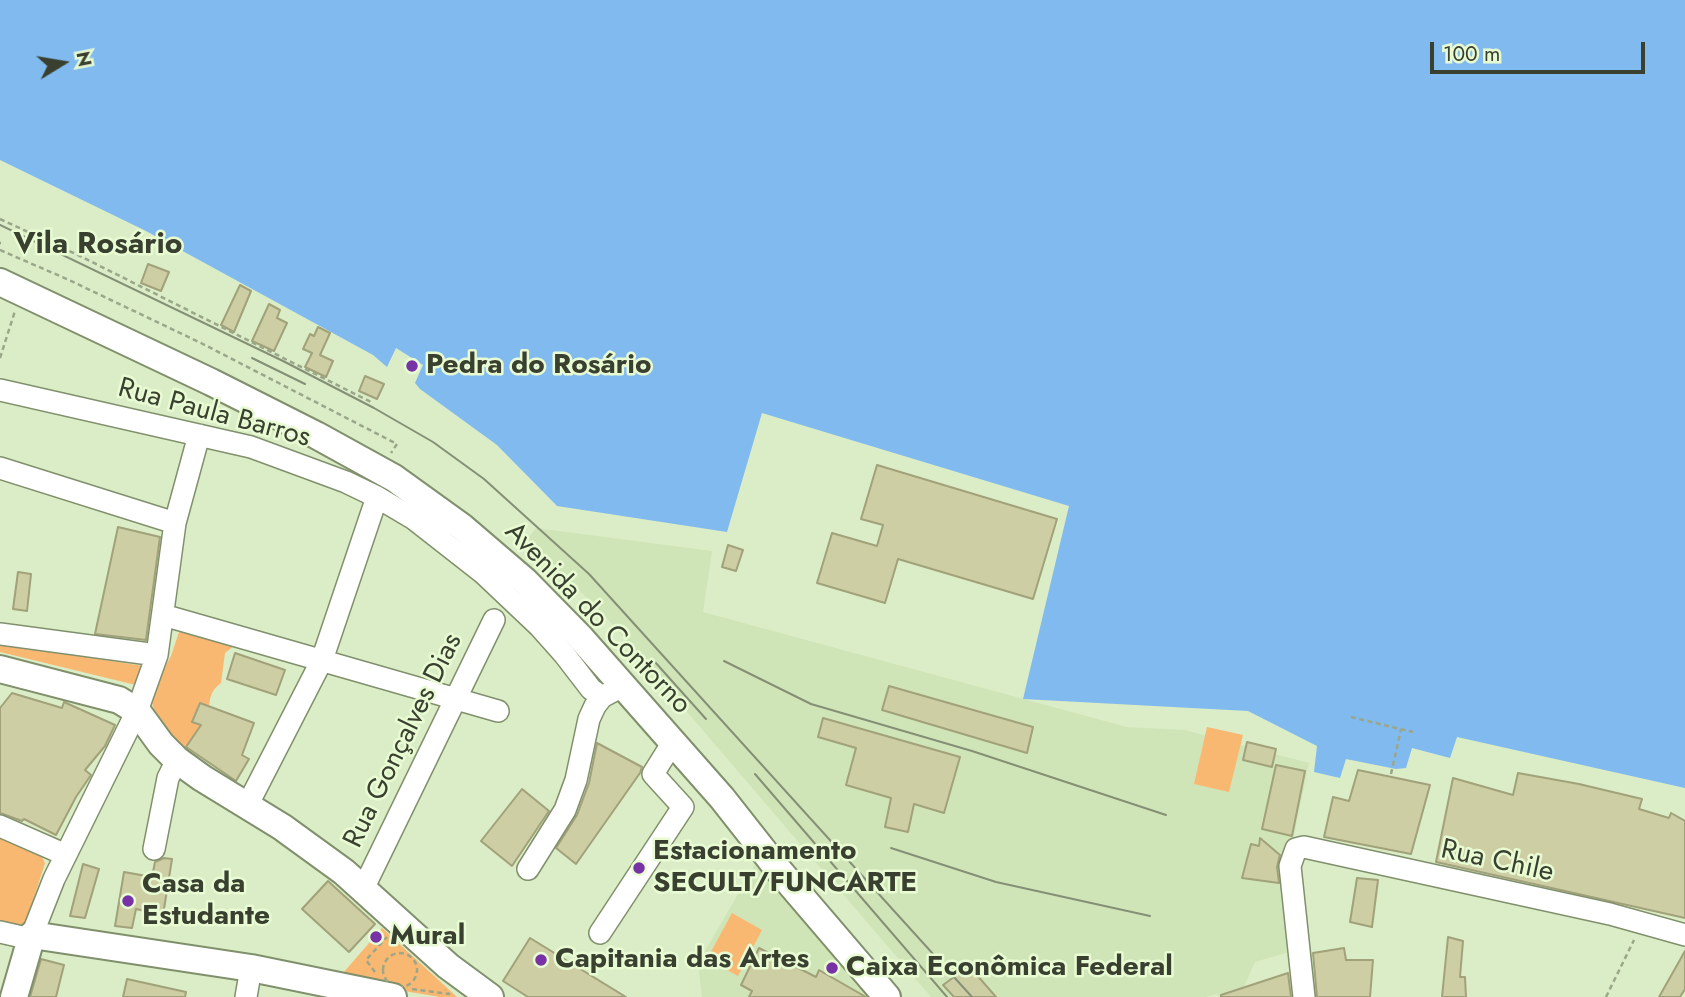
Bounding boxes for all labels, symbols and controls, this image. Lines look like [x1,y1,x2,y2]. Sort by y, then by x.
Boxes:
north arrow [28,28,98,98]
scale bar [1433,28,1648,72]
text: 100 m [1443,39,1500,69]
text: N [69,49,99,69]
district label: Vila Rosário [13,228,183,264]
place label: Pedra do Rosário [426,349,652,383]
marker: Pedra do Rosário [404,358,420,374]
street label: Rua Paula Barros [114,372,314,456]
street label: Avenida do Contorno [497,516,697,722]
street label: Rua Gonçalves Dias [338,628,470,854]
street label: Rua Chile [1438,834,1556,890]
place label: Estacionamento SECULT/FUNCARTE [653,835,917,901]
marker: Estacionamento SECULT/FUNCARTE [631,860,647,876]
place label: Casa da Estudante [142,868,270,934]
marker: Casa da Estudante [120,893,136,909]
place label: Mural [390,920,465,954]
marker: Mural [368,929,384,945]
place label: Capitania das Artes [555,943,809,977]
place label: Caixa Econômica Federal [846,951,1173,985]
marker: Capitania das Artes [533,952,549,968]
marker: Caixa Econômica Federal [824,960,840,976]

